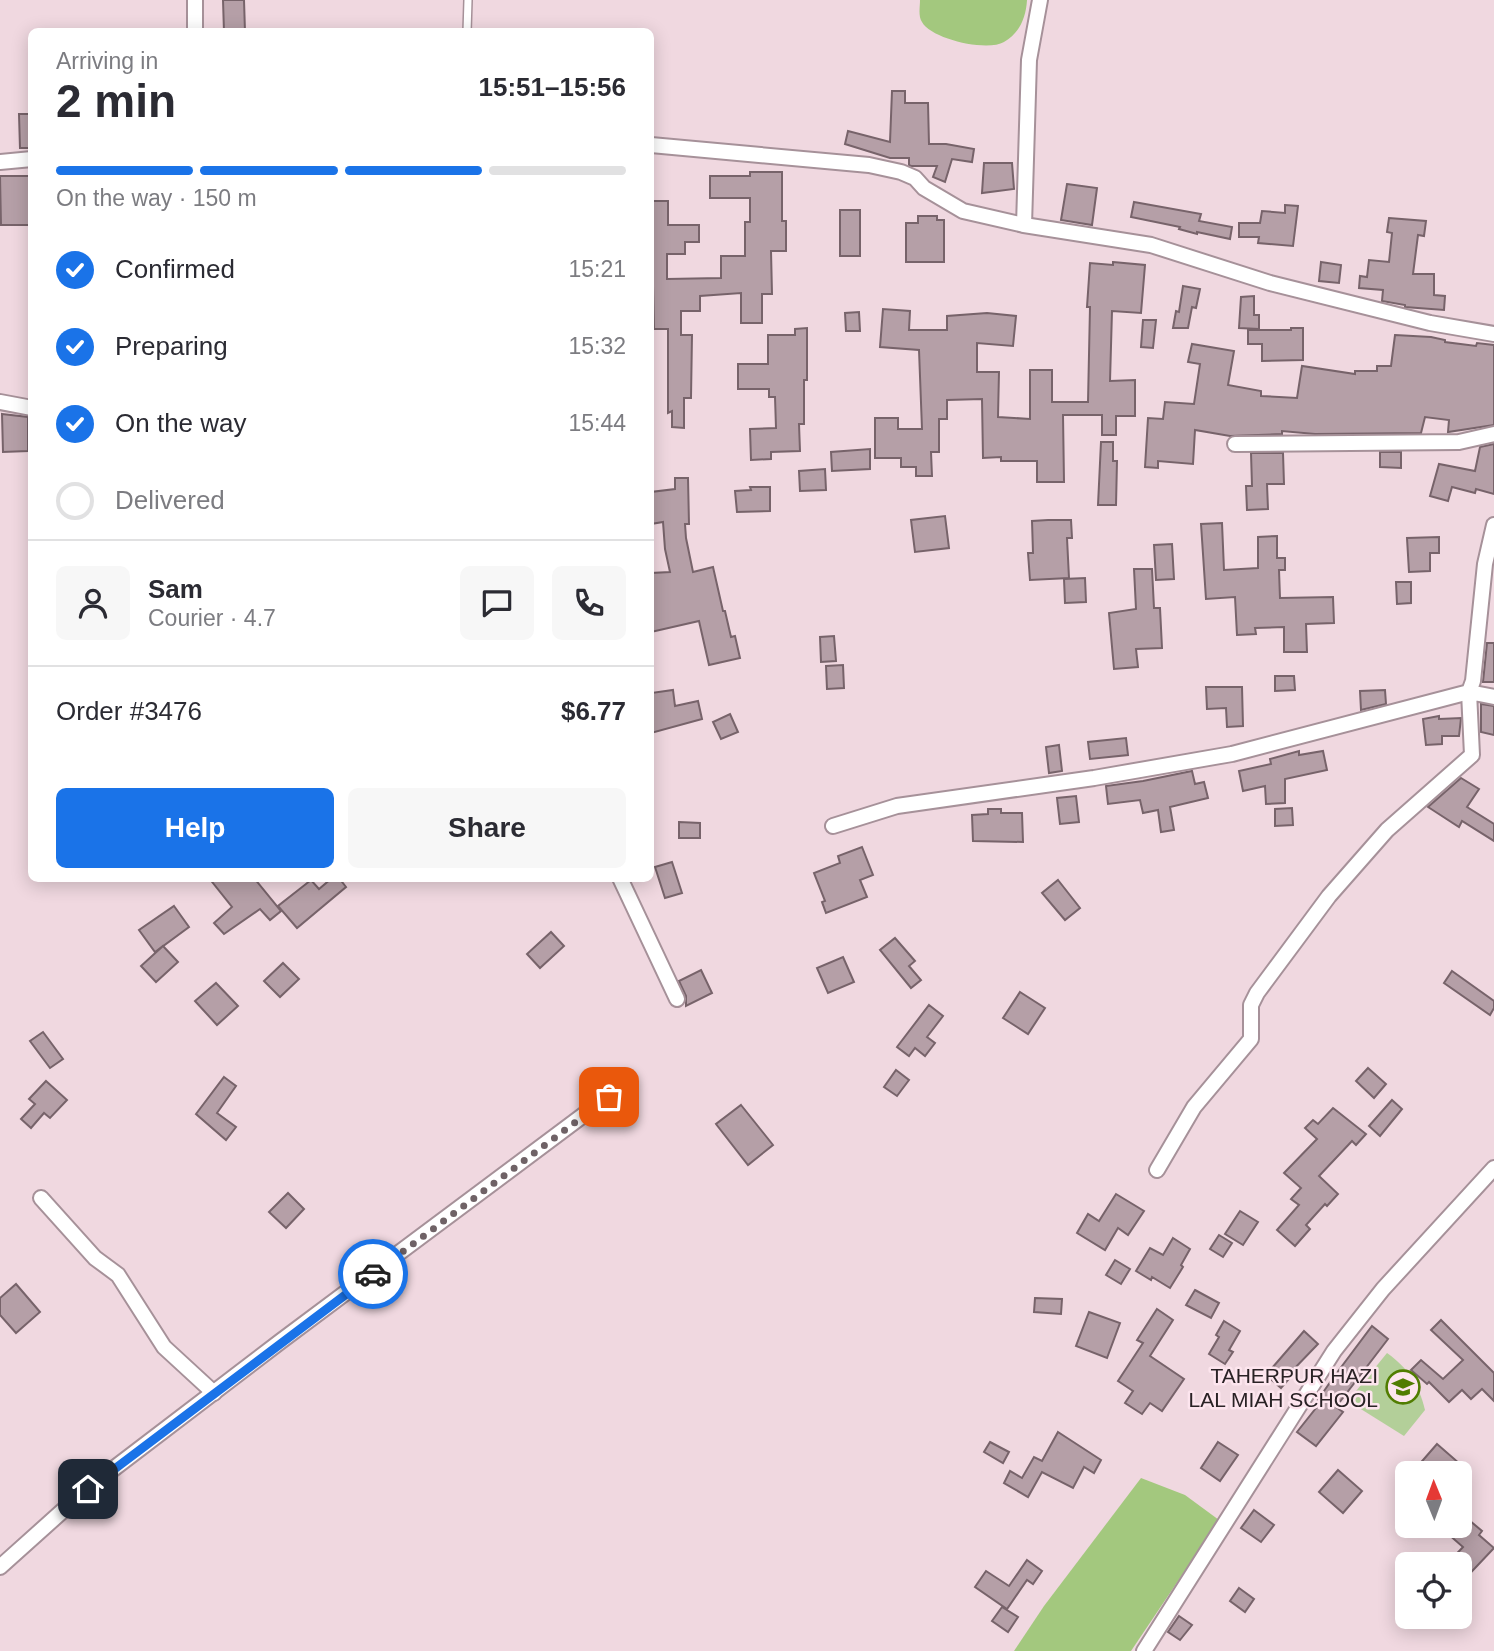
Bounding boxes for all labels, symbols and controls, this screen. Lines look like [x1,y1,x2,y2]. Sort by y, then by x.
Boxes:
text: Arriving in [56,48,158,74]
text: 15:51–15:56 [479,72,626,102]
text: 2 min [56,75,176,127]
text: On the way · 150 m [56,185,257,211]
icon: check [56,251,94,289]
text: Confirmed [115,254,235,284]
text: 15:21 [568,256,626,282]
icon: check [56,328,94,366]
text: Preparing [115,331,228,361]
text: 15:32 [568,333,626,359]
icon: check [56,405,94,443]
text: On the way [115,408,247,438]
text: 15:44 [568,410,626,436]
text: Delivered [115,485,225,515]
button: person [56,566,130,640]
button: chat [460,566,534,640]
button: phone [552,566,626,640]
text: Sam [148,574,203,604]
text: Courier · 4.7 [148,605,276,631]
text: Order #3476 [56,696,202,726]
text: $6.77 [561,696,626,726]
button: Help [56,788,334,868]
button: Share [348,788,626,868]
pin [579,1067,639,1127]
icon: bag [590,1078,628,1116]
courier [338,1239,408,1309]
icon: car [354,1255,392,1293]
place label: TAHERPUR HAZI LAL MIAH SCHOOL [1189,1364,1378,1411]
school or university icon: TAHERPUR HAZI LAL MIAH SCHOOL [1384,1368,1422,1406]
pin [58,1459,118,1519]
north arrow [1395,1461,1472,1538]
map controls [1395,1461,1472,1629]
icon: home [69,1470,107,1508]
button: locate [1395,1552,1472,1629]

